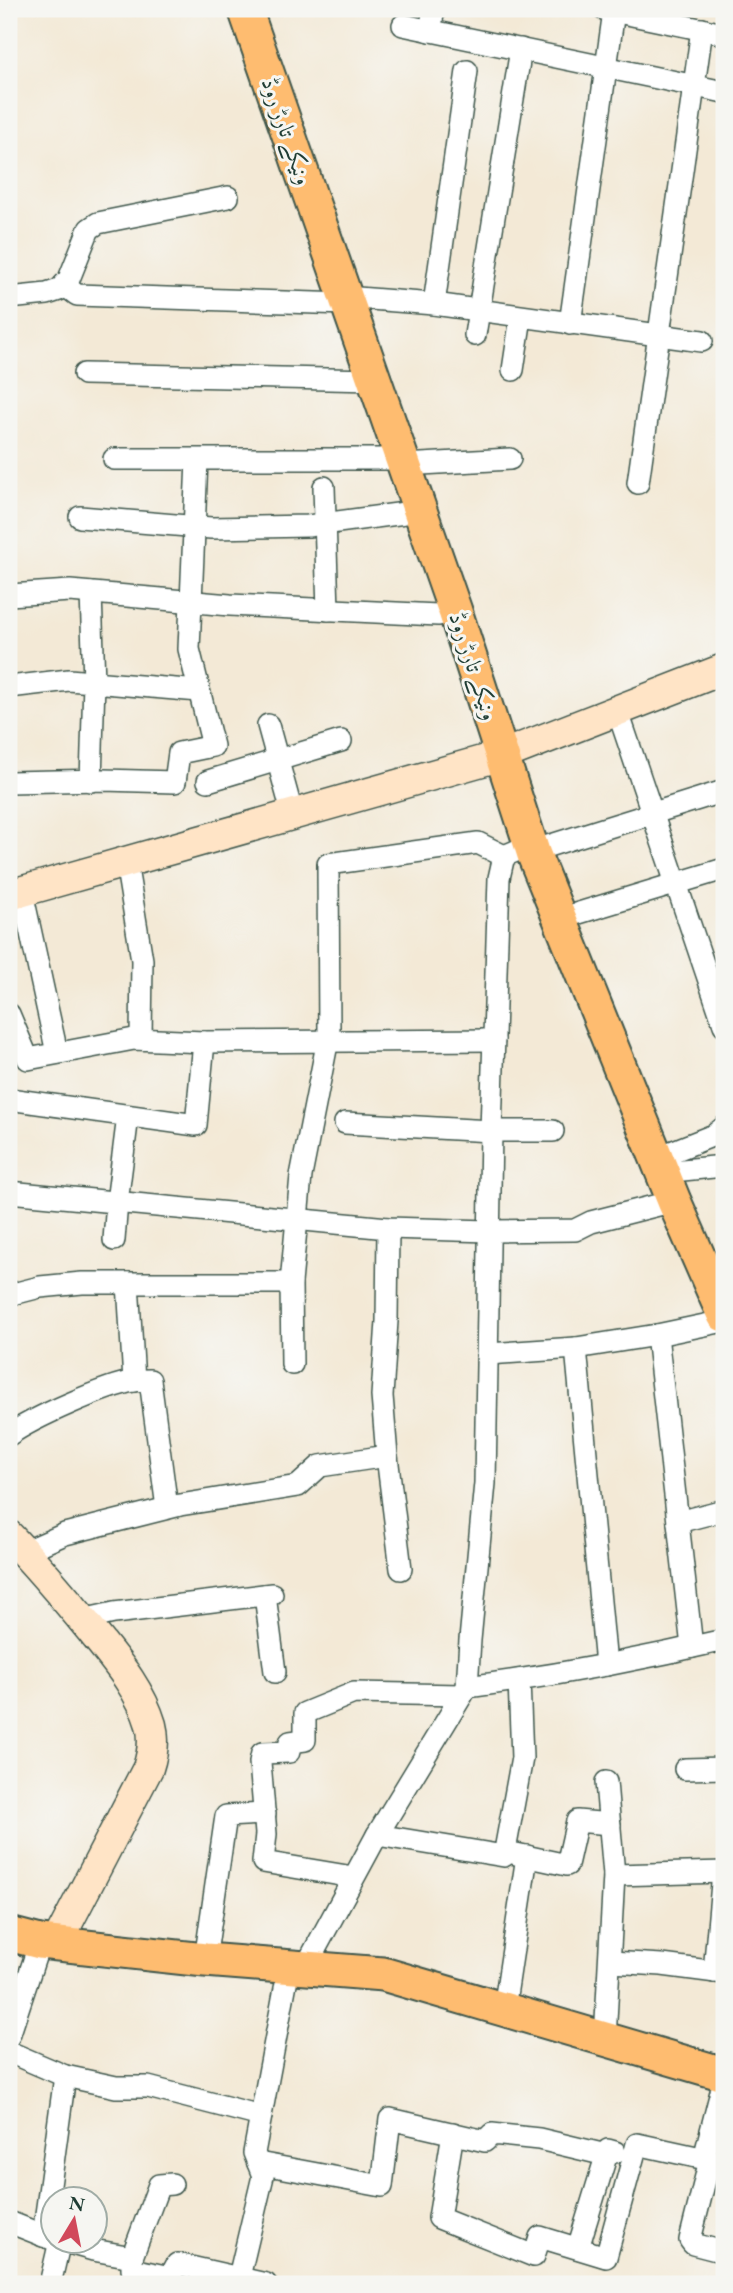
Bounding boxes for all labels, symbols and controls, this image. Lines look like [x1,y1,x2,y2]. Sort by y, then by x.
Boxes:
street label: ونیکے تارڑ روڈ [255,73,319,189]
street label: ونیکے تارڑ روڈ [442,608,506,724]
north arrow [38,2184,108,2254]
text: N [67,2190,87,2218]

